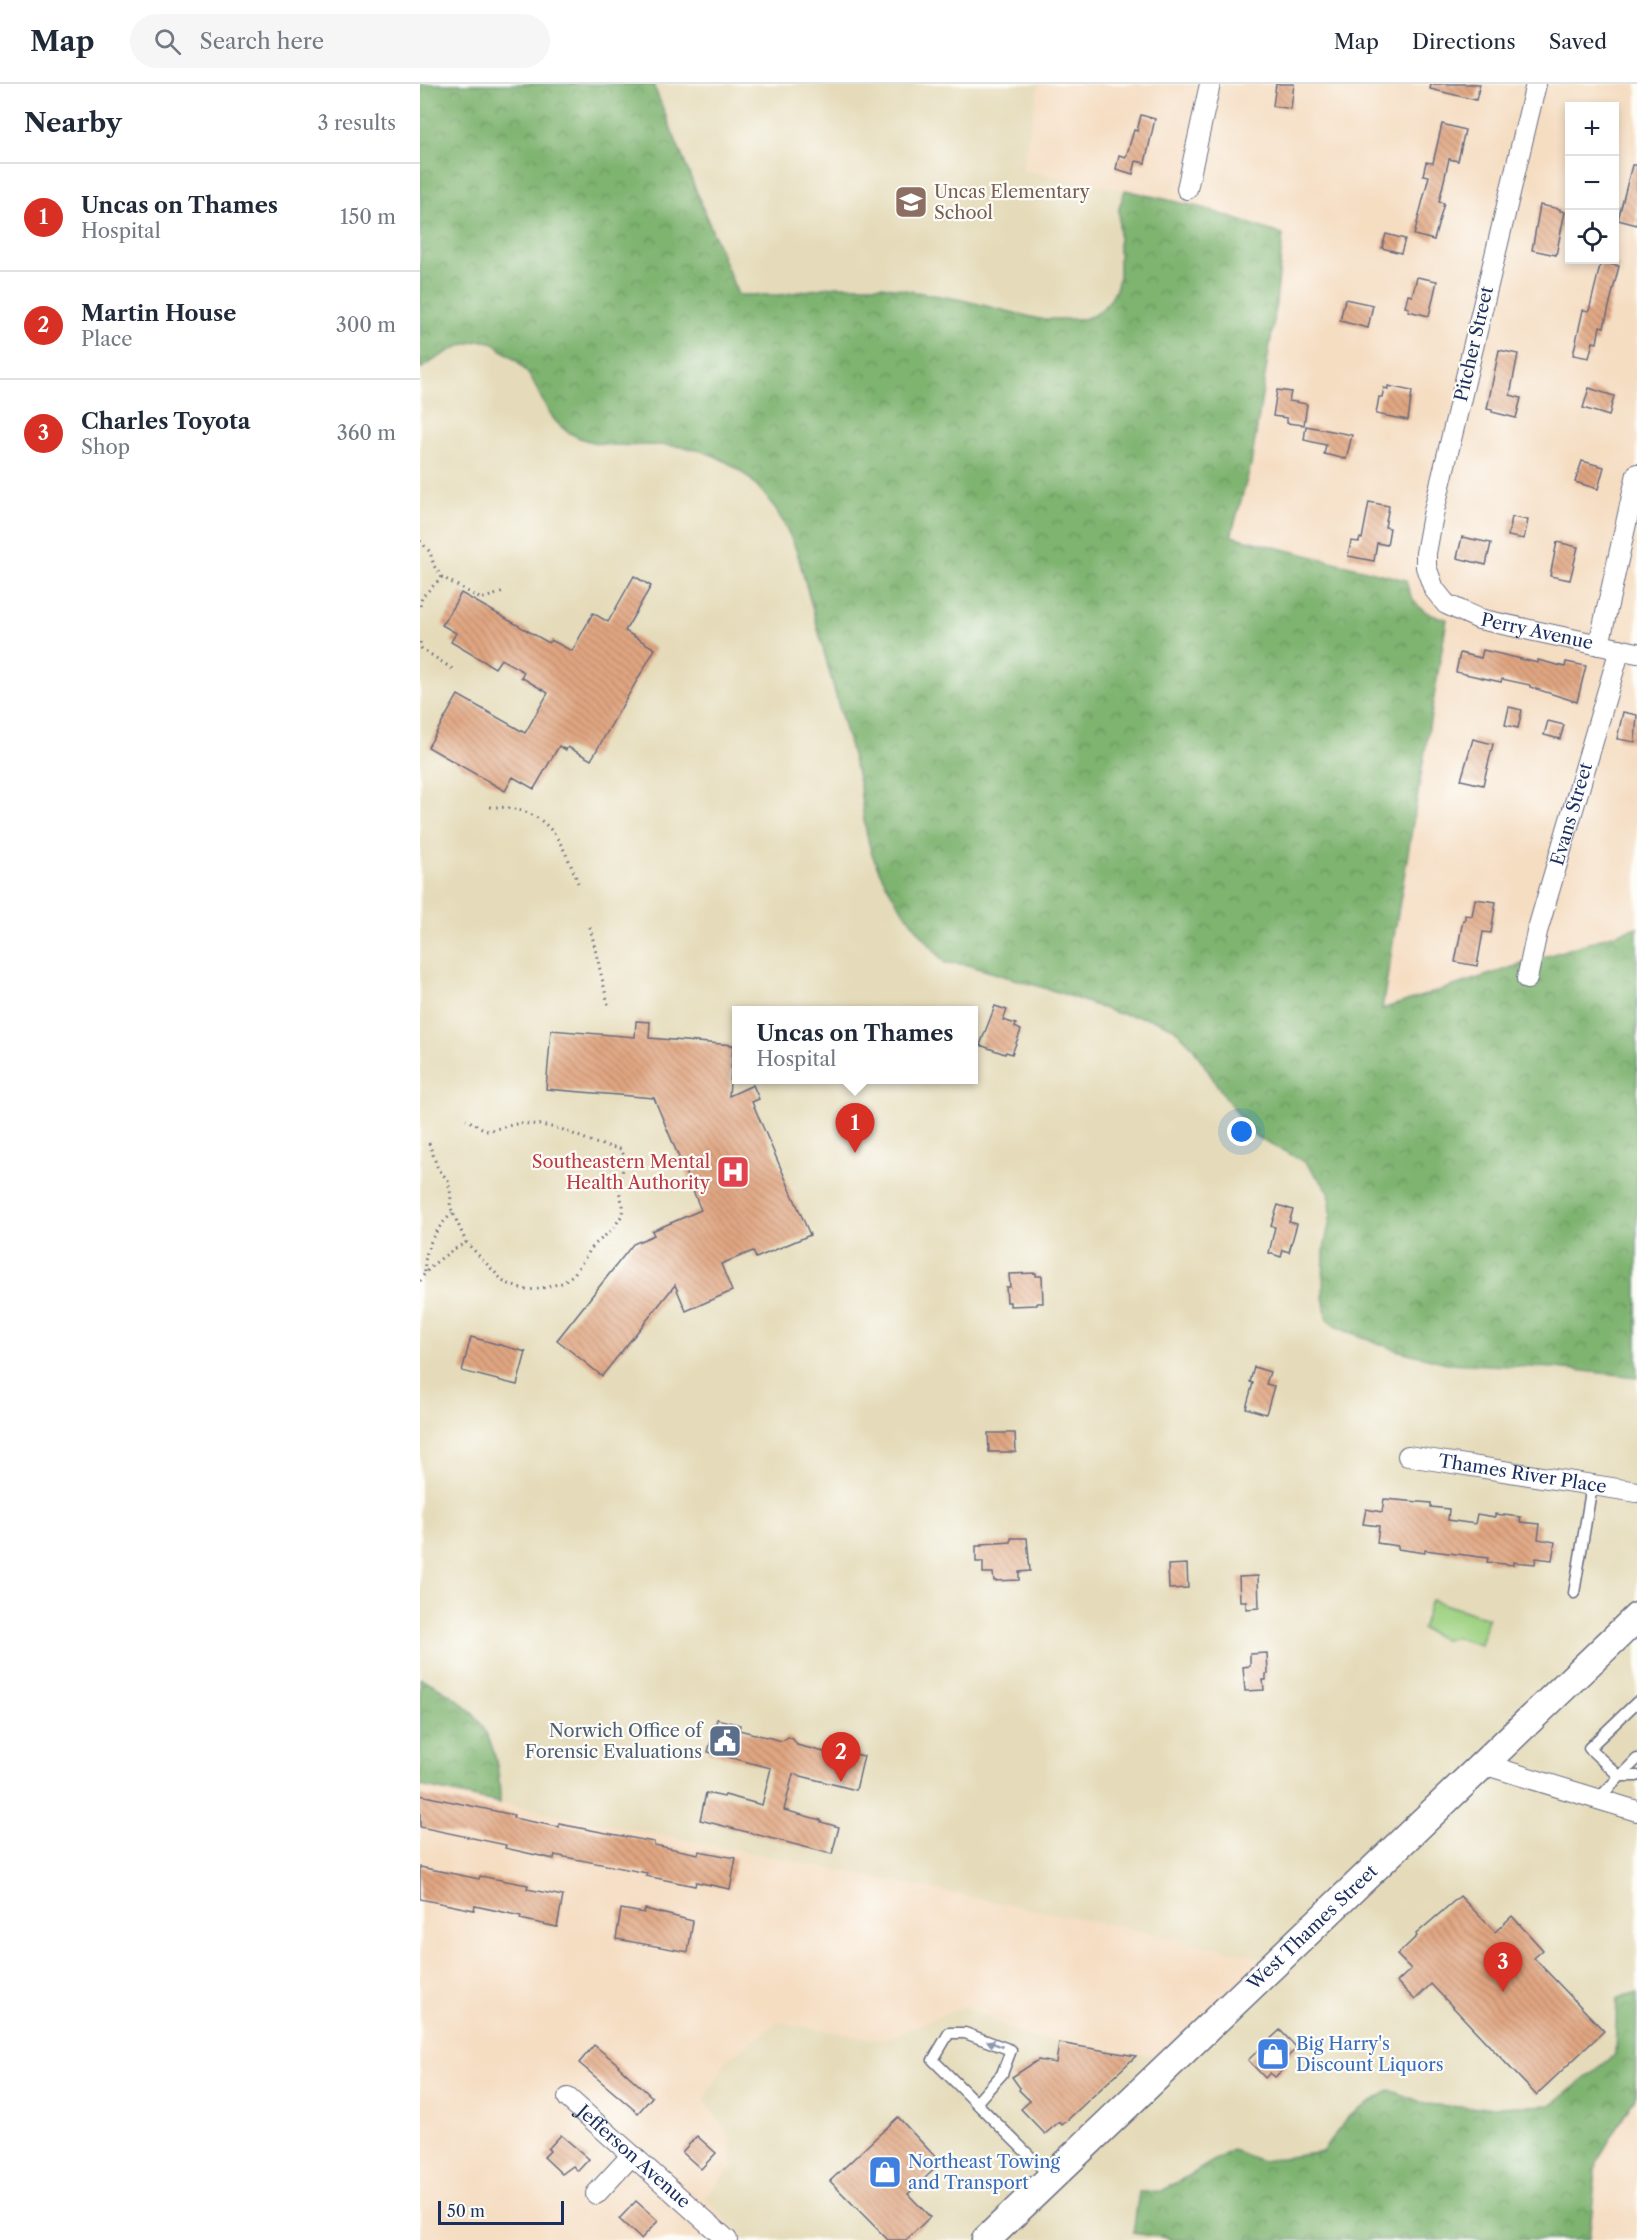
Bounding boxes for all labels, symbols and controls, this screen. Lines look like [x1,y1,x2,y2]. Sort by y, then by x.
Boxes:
search box [130,14,550,68]
text: Map [30,24,94,58]
icon: search [151,25,184,58]
text: Search here [199,28,324,55]
text: Map [1334,29,1379,54]
text: Directions [1412,29,1516,54]
text: Saved [1549,29,1607,54]
map controls [1565,102,1619,264]
button: + [1565,102,1619,156]
text: Nearby [24,107,122,139]
text: 3 results [318,111,396,135]
button: − [1565,156,1619,210]
place label: Uncas Elementary School [934,181,1091,224]
school or university icon: Uncas Elementary School [893,184,929,220]
text: Uncas on Thames [81,192,278,219]
text: 1 [39,205,48,229]
text: 150 m [340,205,396,229]
button: locate [1565,210,1619,264]
text: Hospital [81,219,161,243]
street label: Pitcher Street [1450,284,1498,404]
text: Martin House [81,300,236,327]
text: 2 [38,313,49,337]
text: 300 m [336,313,396,337]
text: Place [81,327,132,351]
text: Charles Toyota [81,408,251,435]
text: 3 [38,421,49,445]
text: 360 m [337,421,396,445]
text: Shop [81,435,130,459]
street label: Perry Avenue [1479,609,1595,654]
street label: Evans Street [1546,759,1597,868]
popup [732,1006,978,1084]
text: Uncas on Thames [756,1020,954,1047]
text: Hospital [756,1047,836,1071]
pin: 1 [836,1104,874,1153]
your location [1227,1117,1256,1146]
place label: Southeastern Mental Health Authority [532,1151,711,1194]
hospital icon: Southeastern Mental Health Authority [715,1154,751,1190]
street label: Thames River Place [1437,1450,1608,1498]
place label: Norwich Office of Forensic Evaluations [525,1720,705,1763]
public building icon: Norwich Office of Forensic Evaluations [707,1723,743,1759]
pin: 2 [822,1732,860,1782]
street label: West Thames Street [1242,1860,1383,1995]
pin: 3 [1484,1942,1522,1992]
place label: Big Harry's Discount Liquors [1296,2033,1444,2076]
shop icon: Big Harry's Discount Liquors [1255,2036,1291,2072]
one-way arrow [986,2039,1004,2048]
street label: Jefferson Avenue [570,2098,695,2213]
place label: Northeast Towing and Transport [908,2151,1061,2194]
shop icon: Northeast Towing and Transport [867,2154,903,2190]
scale bar [438,2198,564,2226]
text: 50 m [447,2201,485,2221]

